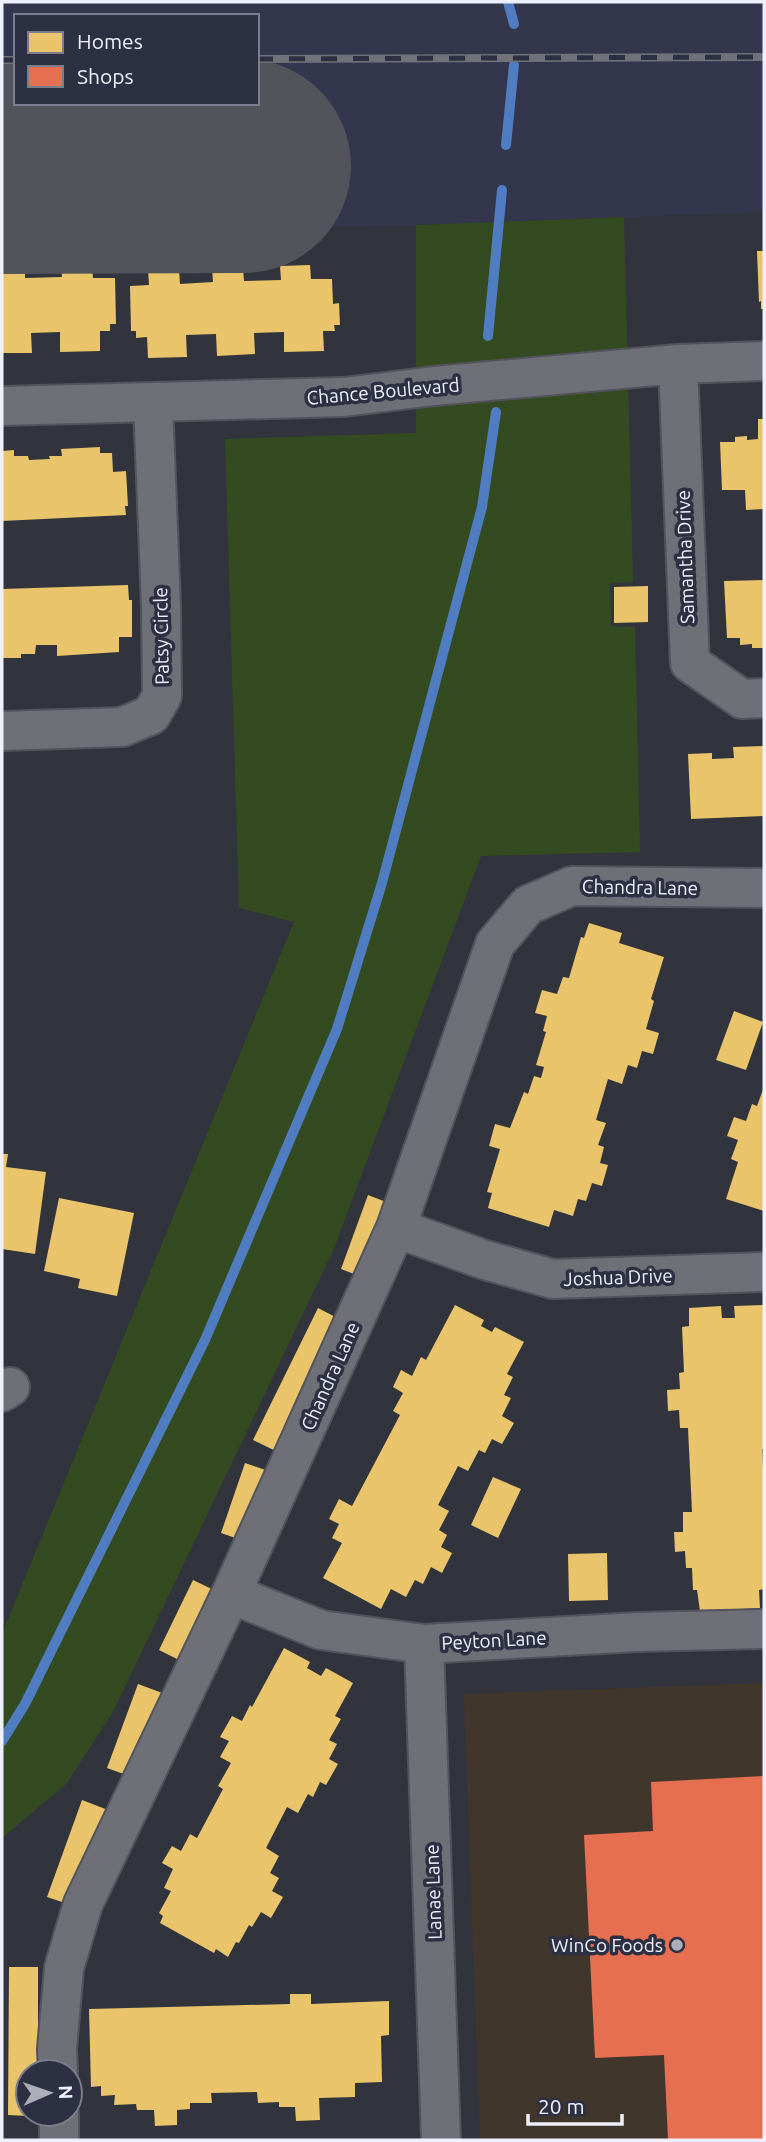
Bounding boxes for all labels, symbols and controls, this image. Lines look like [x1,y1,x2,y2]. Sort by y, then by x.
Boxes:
legend [14,14,259,105]
text: Homes [77,29,143,53]
text: Shops [77,64,134,88]
street label: Chance Boulevard [306,373,460,409]
street label: Samantha Drive [672,490,698,624]
street label: Patsy Circle [149,587,173,685]
street label: Chandra Lane [582,875,698,899]
street label: Joshua Drive [563,1264,673,1290]
street label: Chandra Lane [296,1318,364,1434]
street label: Peyton Lane [441,1626,547,1654]
street label: Lanae Lane [420,1844,446,1940]
place label: WinCo Foods [551,1934,663,1956]
marker: WinCo Foods [669,1937,685,1953]
north arrow [14,2058,84,2128]
scale bar [528,2082,622,2126]
text: N [55,2085,77,2100]
text: 20 m [538,2094,585,2118]

